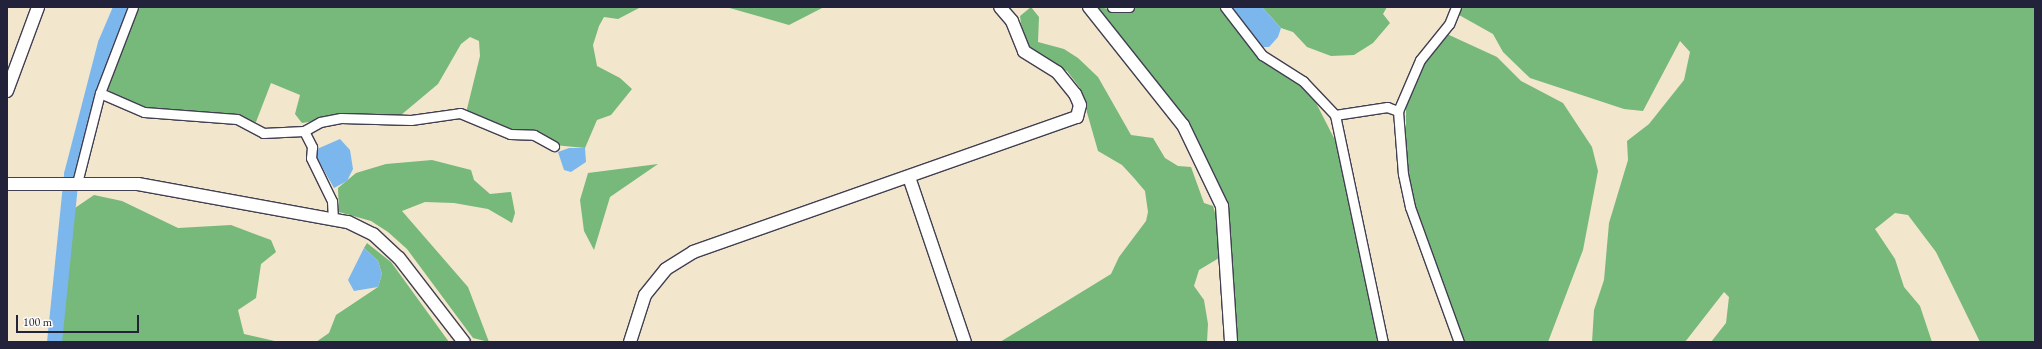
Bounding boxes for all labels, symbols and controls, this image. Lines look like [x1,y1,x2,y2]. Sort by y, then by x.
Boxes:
scale bar [18,307,141,333]
text: 100 m [23,314,52,330]

